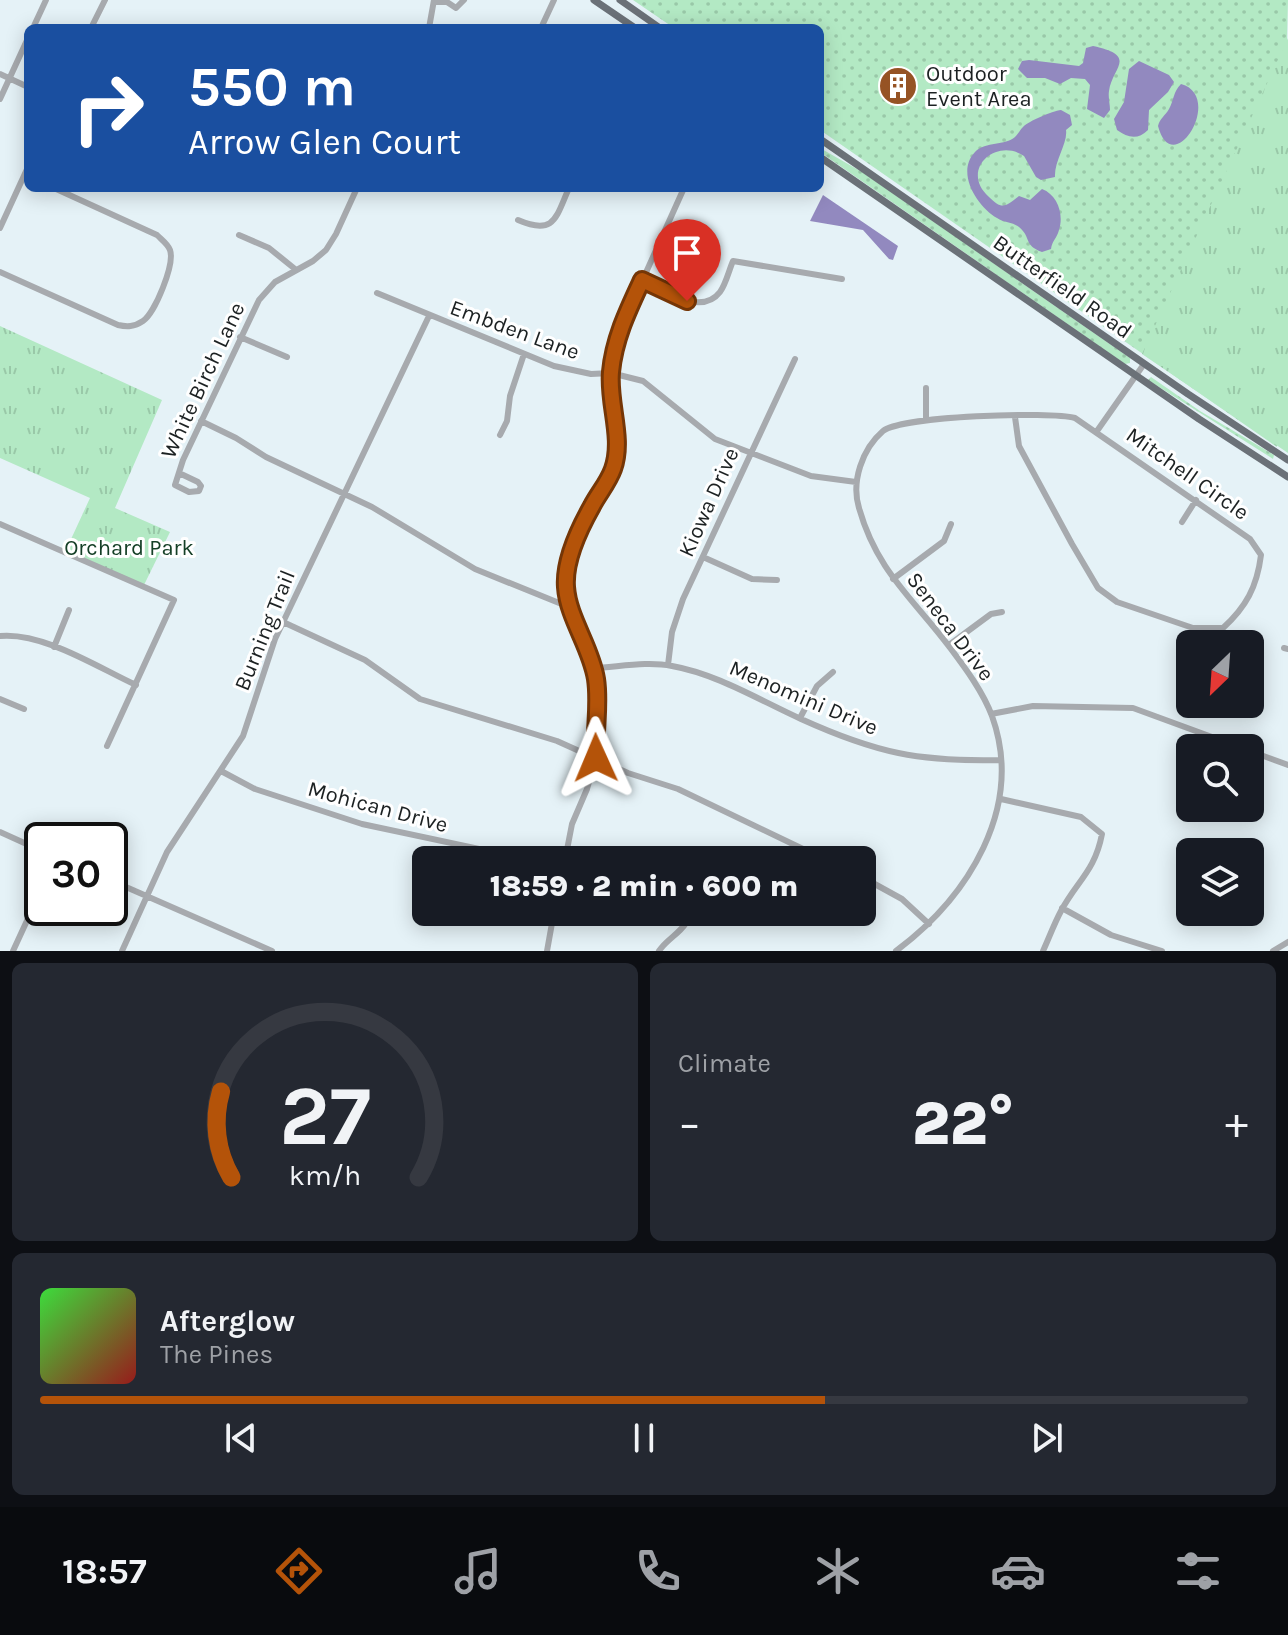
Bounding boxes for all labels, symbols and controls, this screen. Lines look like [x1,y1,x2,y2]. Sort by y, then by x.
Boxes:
text: 550 m [188,54,356,119]
icon: right [56,56,160,160]
place label: Outdoor Event Area [926,61,1032,112]
building icon: Outdoor Event Area [877,65,919,107]
text: Arrow Glen Court [188,121,461,163]
pin [653,219,721,301]
street label: Butterfield Road [988,229,1137,344]
icon: arrive [665,231,709,275]
street label: Embden Lane [446,295,583,365]
street label: White Birch Lane [155,298,250,463]
street label: Mitchell Circle [1121,422,1254,526]
street label: Kiowa Drive [673,444,745,561]
park label: Orchard Park [64,535,194,561]
street label: Burning Trail [229,566,301,695]
street label: Seneca Drive [901,567,999,686]
north arrow [1176,630,1264,718]
map controls [1176,630,1264,926]
street label: Menomini Drive [725,655,882,741]
position arrow [554,716,638,800]
button: search [1176,734,1264,822]
street label: Mohican Drive [305,776,451,838]
speed limit sign: 30 [24,822,128,926]
button: layers [1176,838,1264,926]
text: 18:59 · 2 min · 600 m [490,868,798,904]
text: Climate [678,1048,771,1079]
text: 27 [279,1068,371,1165]
text: 22° [912,1089,1014,1159]
text: − [678,1098,701,1149]
text: + [1225,1098,1248,1149]
text: km/h [289,1159,361,1192]
text: Afterglow [160,1303,295,1339]
text: The Pines [160,1339,273,1370]
icon: previous [219,1416,263,1460]
icon: pause [622,1416,666,1460]
icon: next [1025,1416,1069,1460]
icon: directions [271,1543,327,1599]
icon: music [450,1543,506,1599]
icon: phone [630,1543,686,1599]
icon: climate [810,1543,866,1599]
icon: car [990,1543,1046,1599]
icon: filters [1170,1543,1226,1599]
text: 18:57 [62,1550,147,1592]

